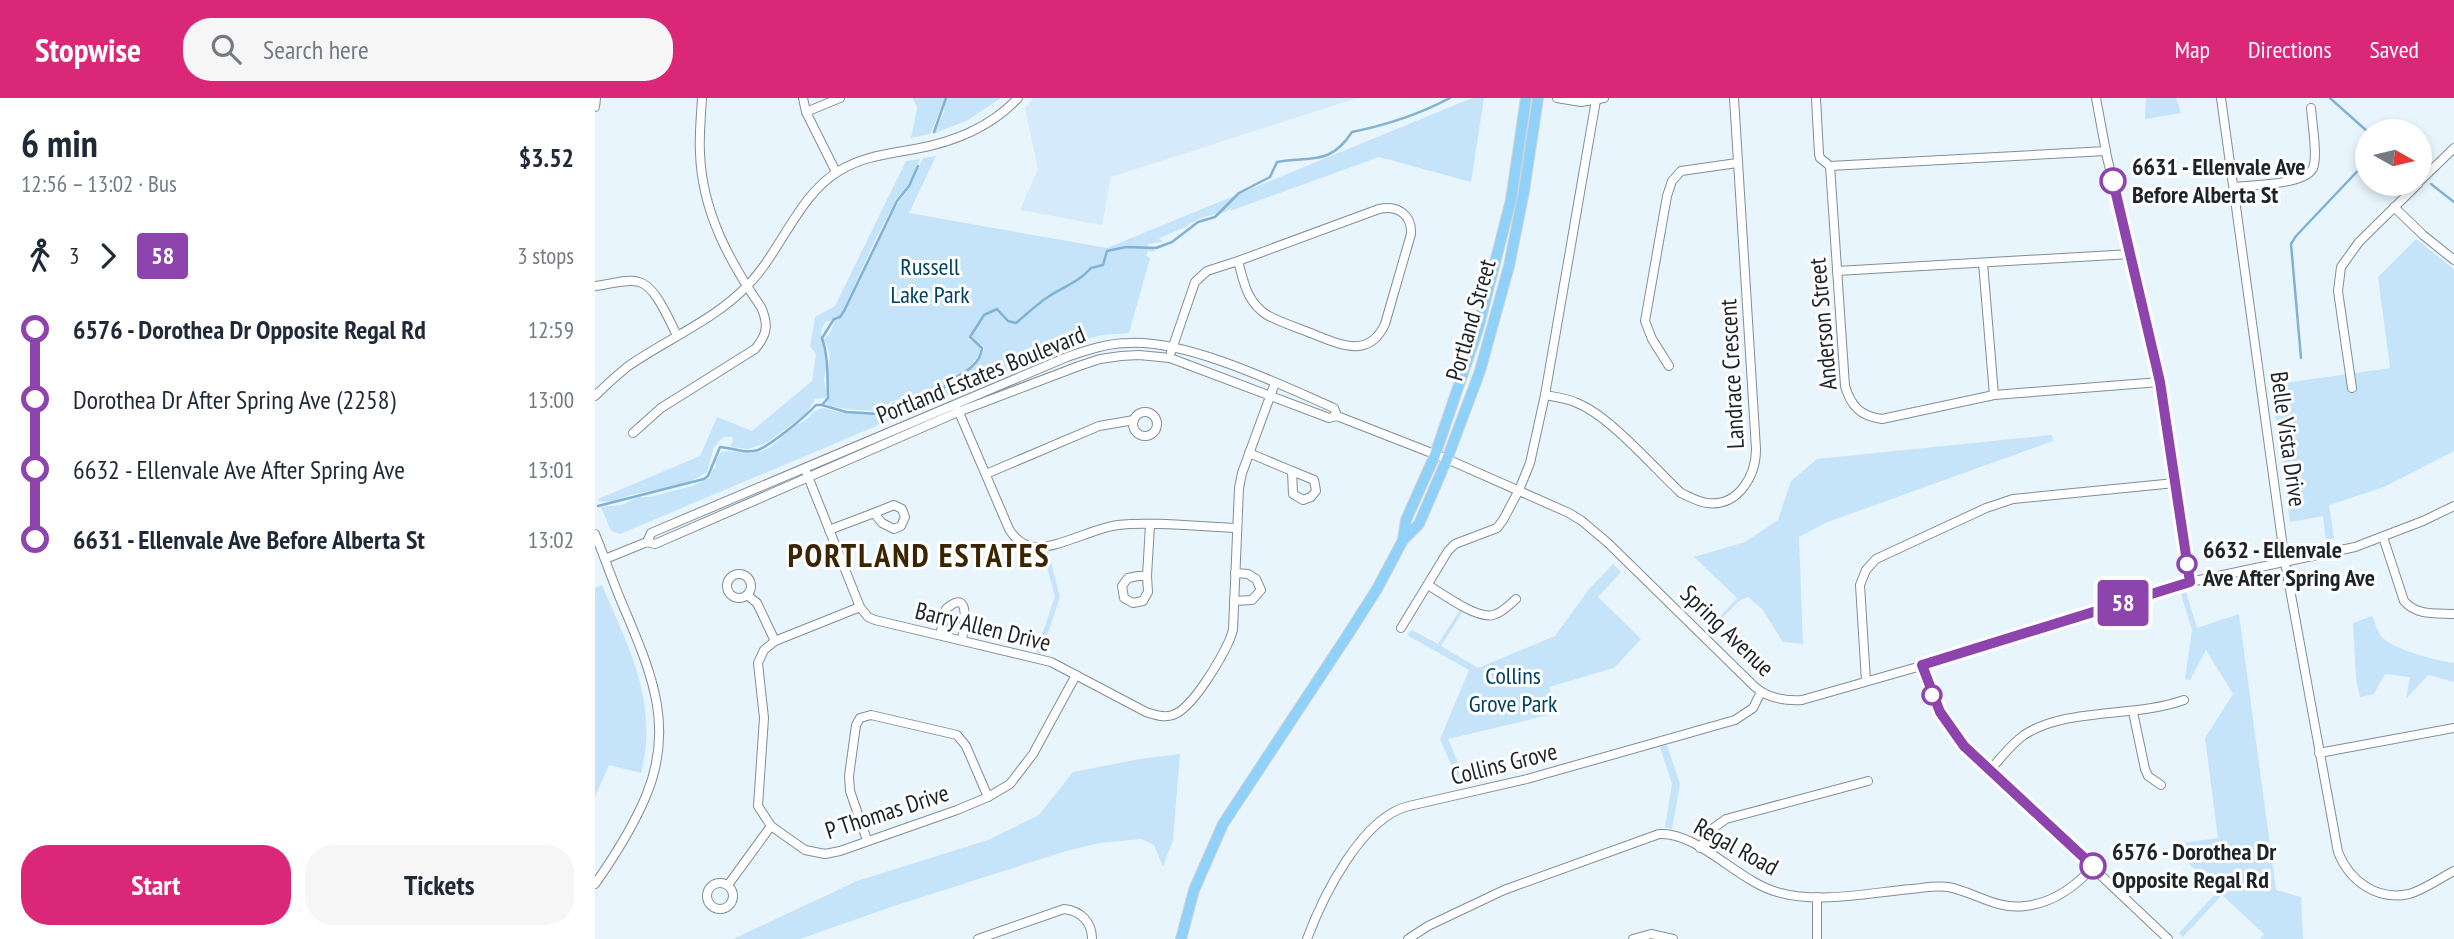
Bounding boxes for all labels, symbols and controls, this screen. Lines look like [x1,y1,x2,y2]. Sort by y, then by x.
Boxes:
search box [183,18,673,81]
text: Stopwise [35,28,141,71]
icon: search [207,30,245,68]
text: Search here [263,33,369,66]
text: Map [2175,34,2210,65]
text: Directions [2248,34,2332,65]
text: Saved [2370,34,2419,65]
text: 6 min [21,118,98,167]
north arrow [2355,119,2433,196]
map controls [2355,119,2432,196]
text: $3.52 [519,141,574,174]
place label: 6631 - Ellenvale Ave Before Alberta St [2132,151,2306,210]
marker: 6631 - Ellenvale Ave Before Alberta St [2100,168,2126,194]
text: 12:56 – 13:02 · Bus [21,169,177,198]
icon: walk [21,237,59,275]
icon: forward [89,237,127,275]
text: 58 [151,240,174,271]
text: 3 [69,241,79,270]
text: 3 stops [517,241,574,270]
park label: Russell Lake Park [891,251,970,310]
street label: Portland Street [1438,255,1503,384]
street label: Anderson Street [1801,256,1844,391]
street label: Landrace Crescent [1712,298,1751,450]
text: 6576 - Dorothea Dr Opposite Regal Rd [73,313,426,346]
text: 12:59 [528,315,574,344]
street label: Portland Estates Boulevard [872,318,1090,431]
street label: Belle Vista Drive [2264,369,2313,509]
text: Dorothea Dr After Spring Ave (2258) [73,383,395,416]
text: 13:00 [528,385,574,414]
text: 6632 - Ellenvale Ave After Spring Ave [73,453,405,486]
text: 13:01 [528,455,574,484]
text: 6631 - Ellenvale Ave Before Alberta St [73,523,425,556]
text: 13:02 [528,525,574,554]
district label: PORTLAND ESTATES [787,534,1051,576]
place label: 6632 - Ellenvale Ave After Spring Ave [2202,534,2375,593]
marker: 6632 - Ellenvale Ave After Spring Ave [2177,554,2197,574]
street label: Spring Avenue [1674,578,1781,683]
line badge: 58 [2091,580,2155,626]
text: 58 [2112,587,2134,618]
street label: Barry Allen Drive [912,595,1054,658]
park label: Collins Grove Park [1469,660,1558,719]
unlabelled marker [1922,685,1942,705]
street label: Collins Grove [1447,735,1560,792]
street label: P Thomas Drive [821,777,953,846]
street label: Regal Road [1689,811,1784,882]
place label: 6576 - Dorothea Dr Opposite Regal Rd [2112,836,2277,895]
button: Start [21,845,291,925]
button: Tickets [305,845,574,925]
marker: 6576 - Dorothea Dr Opposite Regal Rd [2080,853,2106,879]

